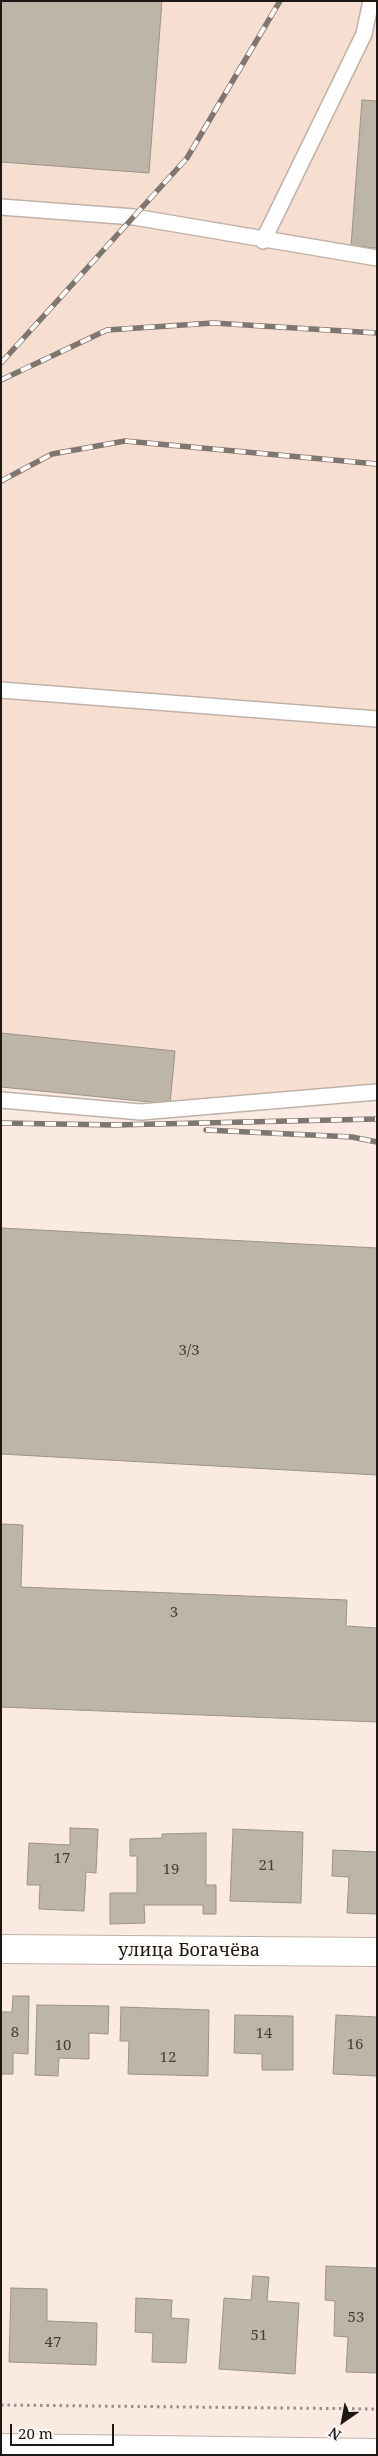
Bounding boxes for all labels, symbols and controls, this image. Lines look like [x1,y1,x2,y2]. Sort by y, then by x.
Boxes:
house number: 3/3 [178,1342,200,1360]
house number: 3 [170,1604,178,1622]
house number: 17 [54,1850,70,1868]
house number: 21 [259,1857,275,1875]
house number: 19 [163,1861,179,1879]
street label: улица Богачёва [118,1940,260,1962]
house number: 8 [11,2024,19,2042]
house number: 14 [256,2025,272,2043]
house number: 16 [347,2036,363,2054]
house number: 10 [55,2037,71,2055]
house number: 12 [160,2049,176,2067]
house number: 53 [348,2309,364,2327]
house number: 51 [251,2327,267,2345]
house number: 47 [45,2334,61,2352]
north arrow [318,2396,368,2446]
scale bar [12,2414,116,2446]
text: 20 m [18,2423,53,2443]
text: N [325,2423,344,2445]

